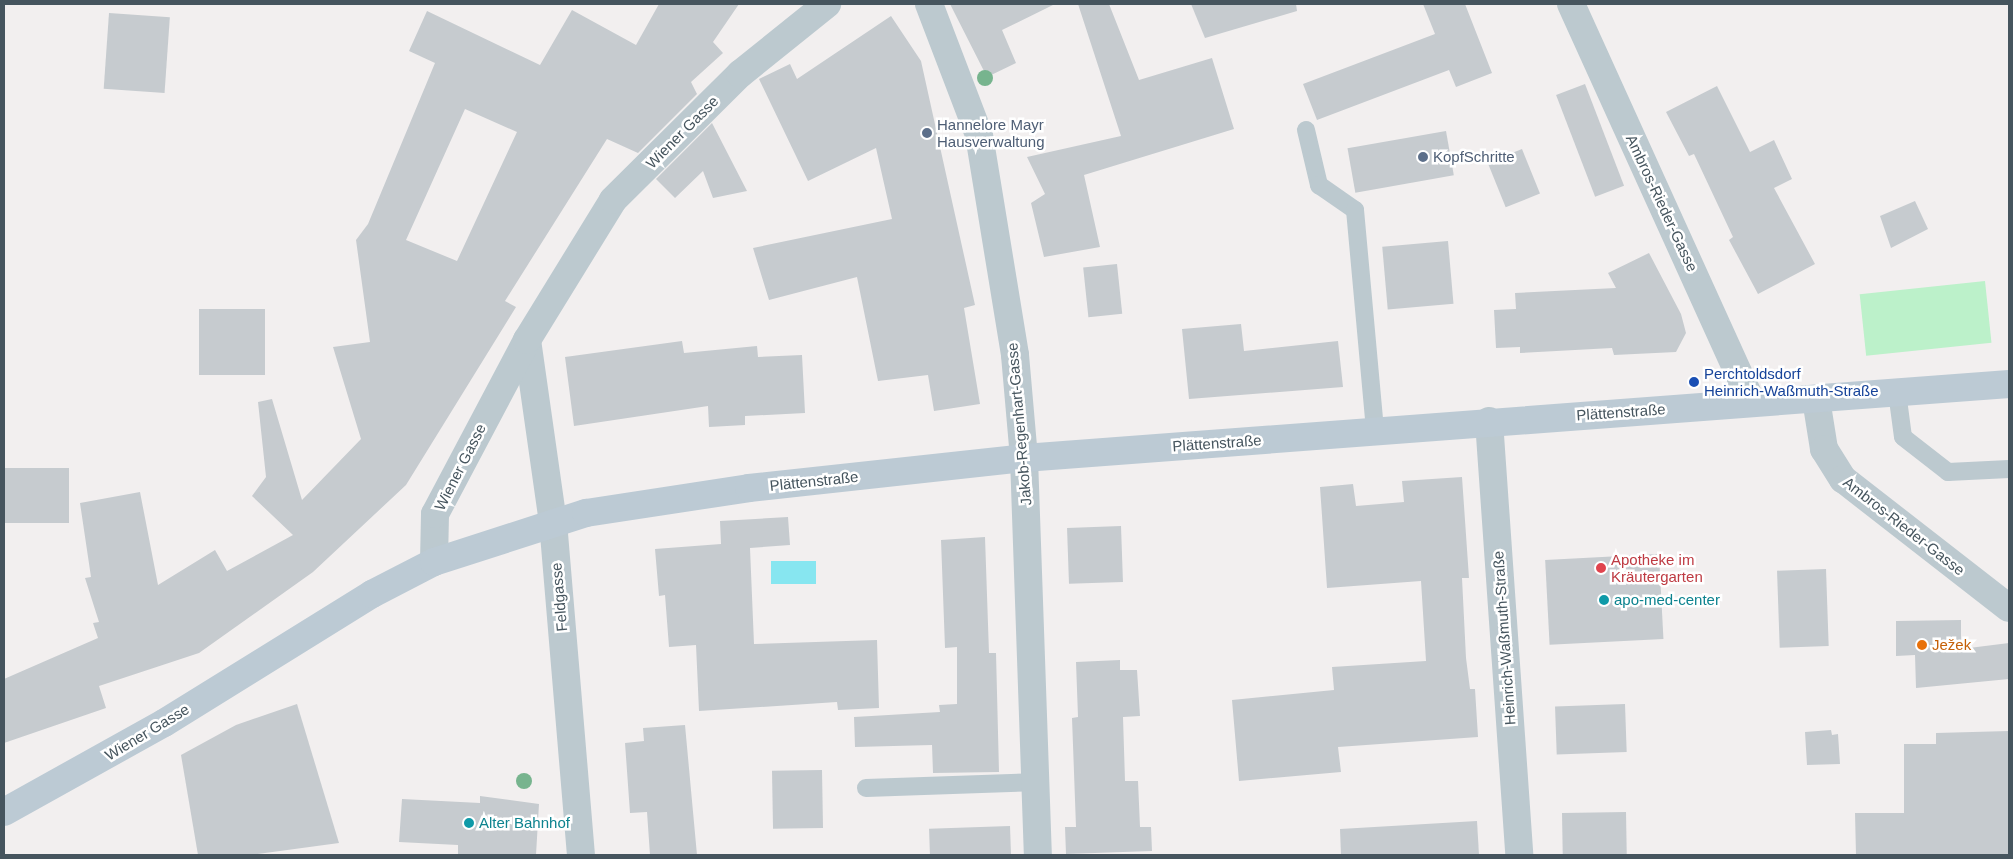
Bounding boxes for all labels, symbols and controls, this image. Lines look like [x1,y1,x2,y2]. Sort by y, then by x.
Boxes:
street label: Wiener Gasse [642,92,722,172]
place label: Hannelore Mayr Hausverwaltung [937,115,1045,150]
marker: Hannelore Mayr Hausverwaltung [921,127,933,139]
street label: Ambros-Rieder-Gasse [1622,132,1702,274]
place label: KopfSchritte [1433,148,1515,166]
marker: KopfSchritte [1417,151,1429,163]
street label: Jakob-Regenhart-Gasse [1003,342,1035,506]
place label: Perchtoldsdorf Heinrich-Waßmuth-Straße [1704,364,1878,399]
marker: Perchtoldsdorf Heinrich-Waßmuth-Straße [1688,376,1700,388]
street label: Plättenstraße [1576,400,1666,424]
street label: Wiener Gasse [430,421,490,513]
street label: Plättenstraße [1172,431,1262,455]
street label: Plättenstraße [769,467,859,495]
street label: Ambros-Rieder-Gasse [1840,473,1968,579]
street label: Heinrich-Waßmuth-Straße [1489,550,1519,726]
place label: Apotheke im Kräutergarten [1611,550,1703,585]
street label: Feldgasse [547,562,571,632]
marker: Apotheke im Kräutergarten [1595,562,1607,574]
place label: apo-med-center [1614,591,1720,609]
marker: apo-med-center [1598,594,1610,606]
place label: Ježek [1932,636,1971,654]
marker: Ježek [1916,639,1928,651]
street label: Wiener Gasse [102,700,192,764]
place label: Alter Bahnhof [479,814,570,832]
marker: Alter Bahnhof [463,817,475,829]

